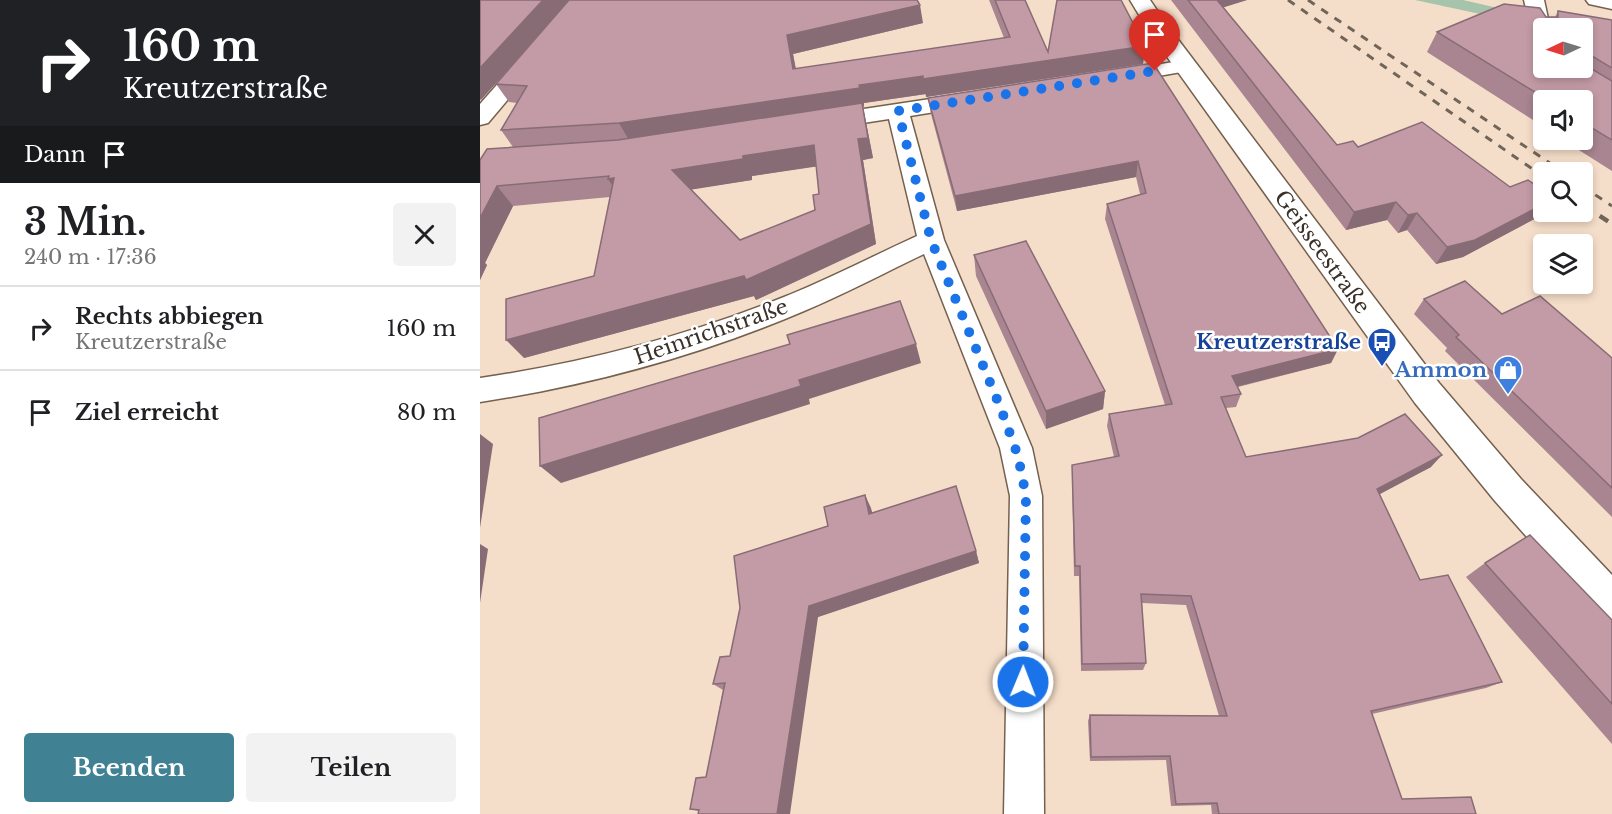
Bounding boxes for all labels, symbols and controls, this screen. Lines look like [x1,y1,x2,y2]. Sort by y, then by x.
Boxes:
pin [1129,9,1180,71]
icon: arrive [1138,18,1171,51]
north arrow [1533,18,1593,78]
map controls [1533,18,1593,294]
text: 160 m [123,20,259,72]
icon: right [24,24,102,102]
text: Kreutzerstraße [123,72,328,105]
button: sound [1533,90,1593,150]
icon: arrive [98,138,131,171]
text: Dann [24,141,86,168]
button: search [1533,162,1593,222]
street label: Geisseestraße [1269,185,1375,319]
text: 3 Min. [24,200,146,245]
button: close [393,203,456,266]
button: layers [1533,234,1593,294]
text: 240 m · 17:36 [24,245,157,269]
street label: Heinrichstraße [631,294,791,370]
text: Rechts abbiegen [75,303,264,330]
icon: right [24,312,57,345]
text: 160 m [386,315,456,342]
bus stop icon: Kreutzerstraße [1366,326,1398,368]
place label: Kreutzerstraße [1196,329,1361,355]
text: Kreutzerstraße [75,330,227,354]
shop icon: Ammon [1492,354,1524,396]
place label: Ammon [1393,357,1487,383]
icon: arrive [24,396,57,429]
text: Ziel erreicht [75,399,219,426]
text: 80 m [397,399,456,426]
position arrow [991,650,1055,714]
button: Beenden [24,733,234,802]
button: Teilen [246,733,456,802]

